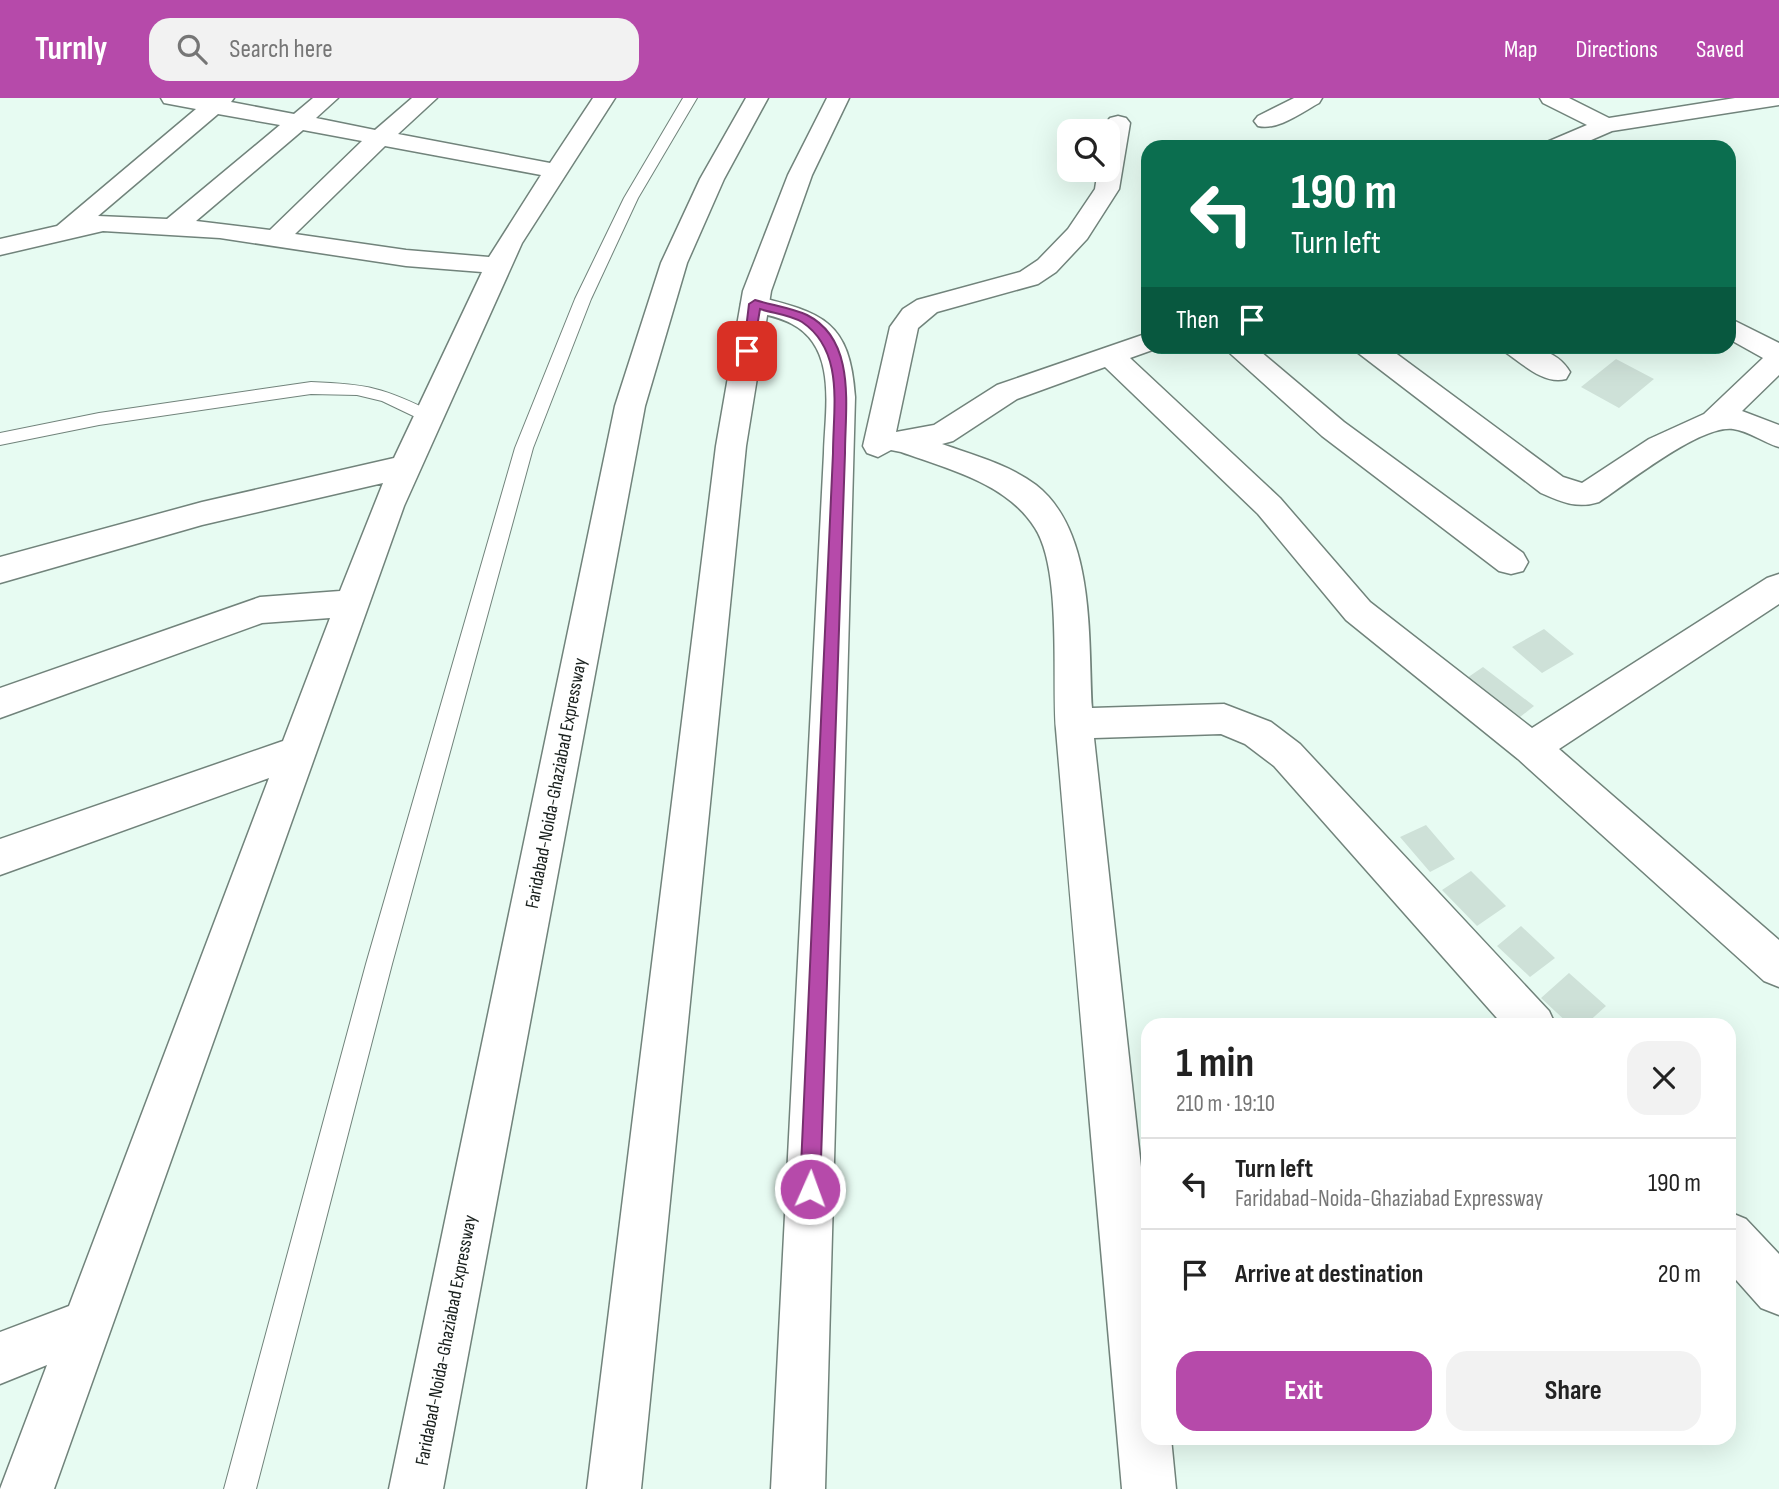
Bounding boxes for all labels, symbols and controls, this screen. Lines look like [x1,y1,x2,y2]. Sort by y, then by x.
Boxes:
search box [149,18,639,81]
text: Turnly [35,29,107,69]
icon: search [173,30,211,68]
text: Search here [229,34,333,65]
text: Map [1504,35,1537,64]
text: Directions [1575,35,1658,64]
text: Saved [1696,35,1744,64]
map controls [1057,119,1120,182]
button: search [1057,119,1120,182]
text: 190 m [1291,164,1397,223]
icon: left [1176,168,1267,259]
text: Turn left [1291,224,1381,263]
icon: arrive [1233,301,1271,339]
text: Then [1176,305,1219,336]
pin [717,321,777,381]
icon: arrive [728,332,766,370]
street label: Faridabad-Noida-Ghaziabad Expressway [521,655,592,910]
text: 1 min [1176,1038,1254,1089]
button: close [1627,1041,1701,1115]
text: 210 m · 19:10 [1176,1090,1275,1118]
position arrow [773,1152,847,1226]
text: Turn left [1235,1154,1313,1185]
icon: left [1176,1165,1214,1203]
text: 190 m [1648,1168,1701,1199]
text: Faridabad-Noida-Ghaziabad Expressway [1235,1185,1543,1213]
street label: Faridabad-Noida-Ghaziabad Expressway [411,1212,482,1467]
icon: arrive [1176,1256,1214,1294]
text: Arrive at destination [1235,1259,1423,1290]
text: 20 m [1658,1259,1701,1290]
button: Exit [1176,1351,1432,1431]
button: Share [1446,1351,1701,1431]

